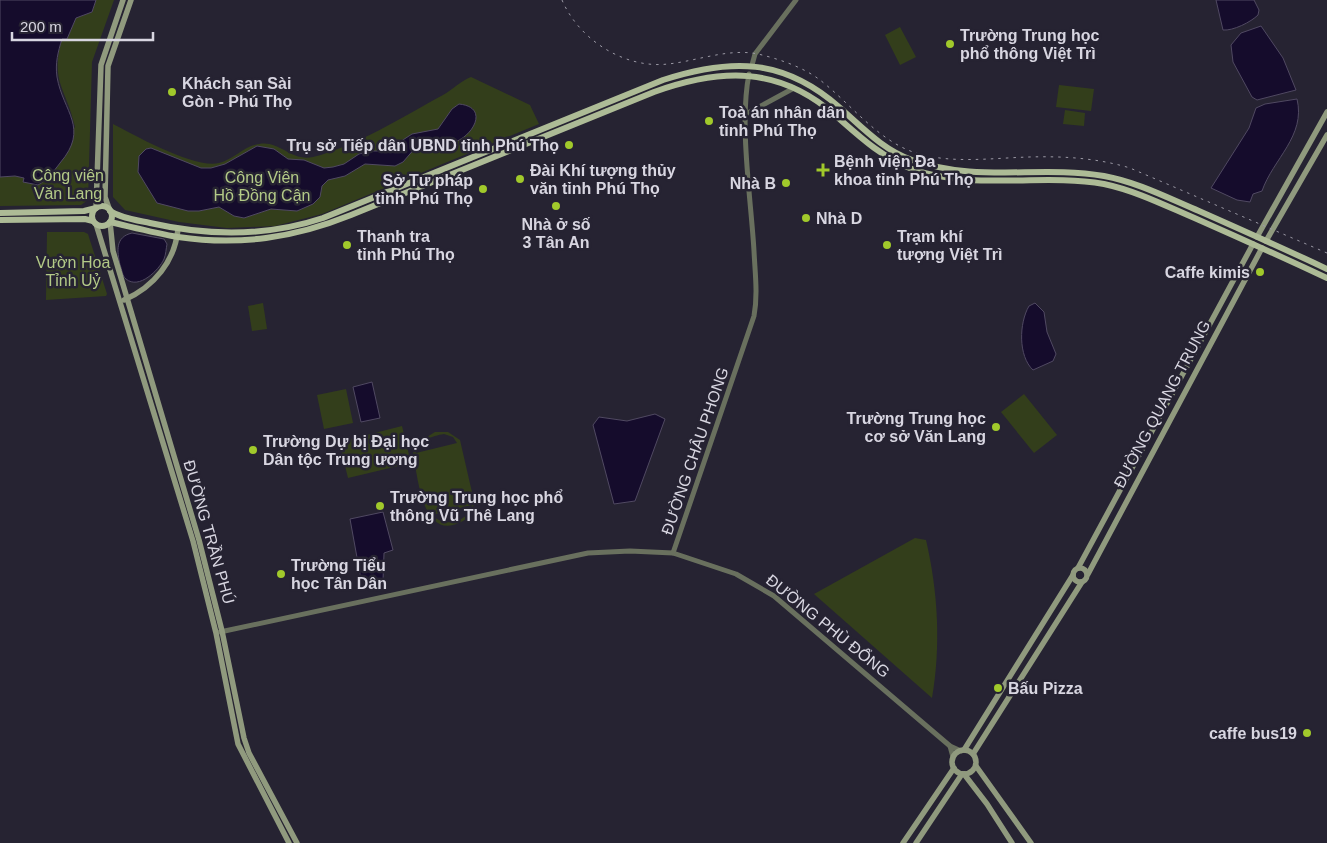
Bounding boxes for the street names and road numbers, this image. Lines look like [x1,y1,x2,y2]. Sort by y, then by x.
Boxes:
street label: ĐƯỜNG QUANG TRUNG [1110,317,1213,491]
street label: ĐƯỜNG CHÂU PHONG [657,365,732,537]
street label: ĐƯỜNG TRẦN PHÚ [180,458,239,606]
street label: ĐƯỜNG PHÙ ĐỔNG [763,570,894,681]

